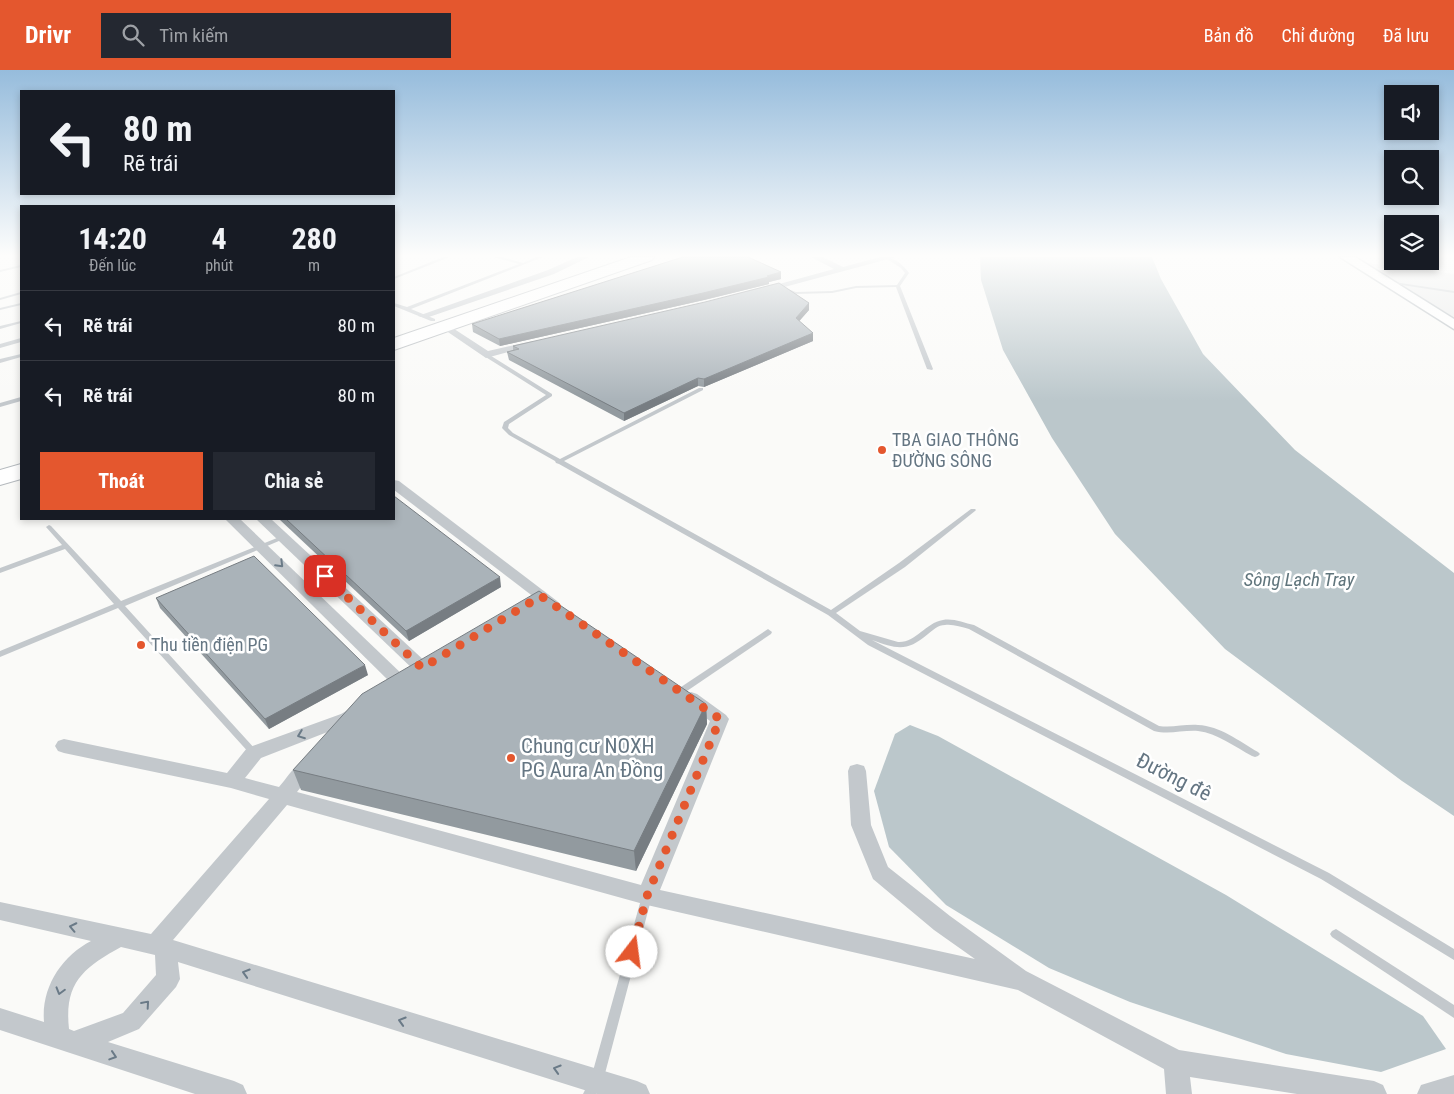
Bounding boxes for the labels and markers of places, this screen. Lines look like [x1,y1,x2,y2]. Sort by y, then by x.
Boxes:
place label: TBA GIAO THÔNG ĐƯỜNG SÔNG [892,429,1019,471]
marker: TBA GIAO THÔNG ĐƯỜNG SÔNG [876,444,888,456]
pin [304,555,346,597]
place label: Thu tiền điện PG [151,634,268,655]
marker: Thu tiền điện PG [135,639,147,651]
place label: Chung cư NOXH PG Aura An Đồng [521,734,663,782]
marker: Chung cư NOXH PG Aura An Đồng [505,752,517,764]

